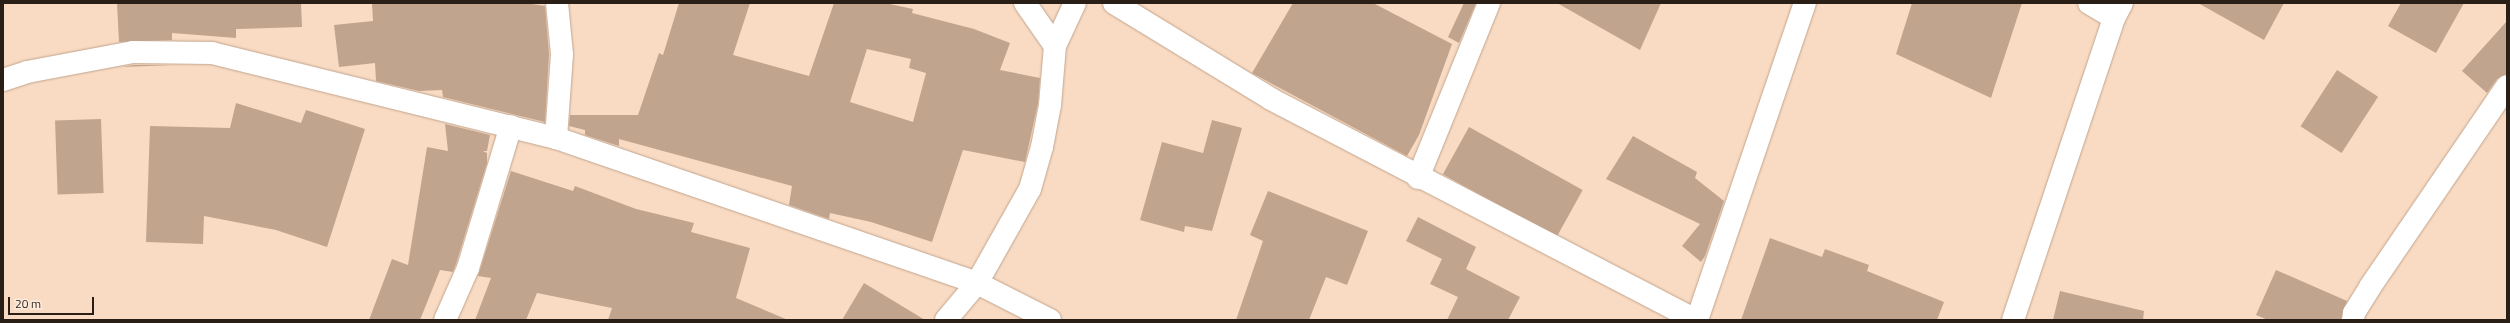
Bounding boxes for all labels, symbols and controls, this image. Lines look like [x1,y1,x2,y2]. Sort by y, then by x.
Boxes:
scale bar [10,289,96,315]
text: 20 m [15,294,41,313]

